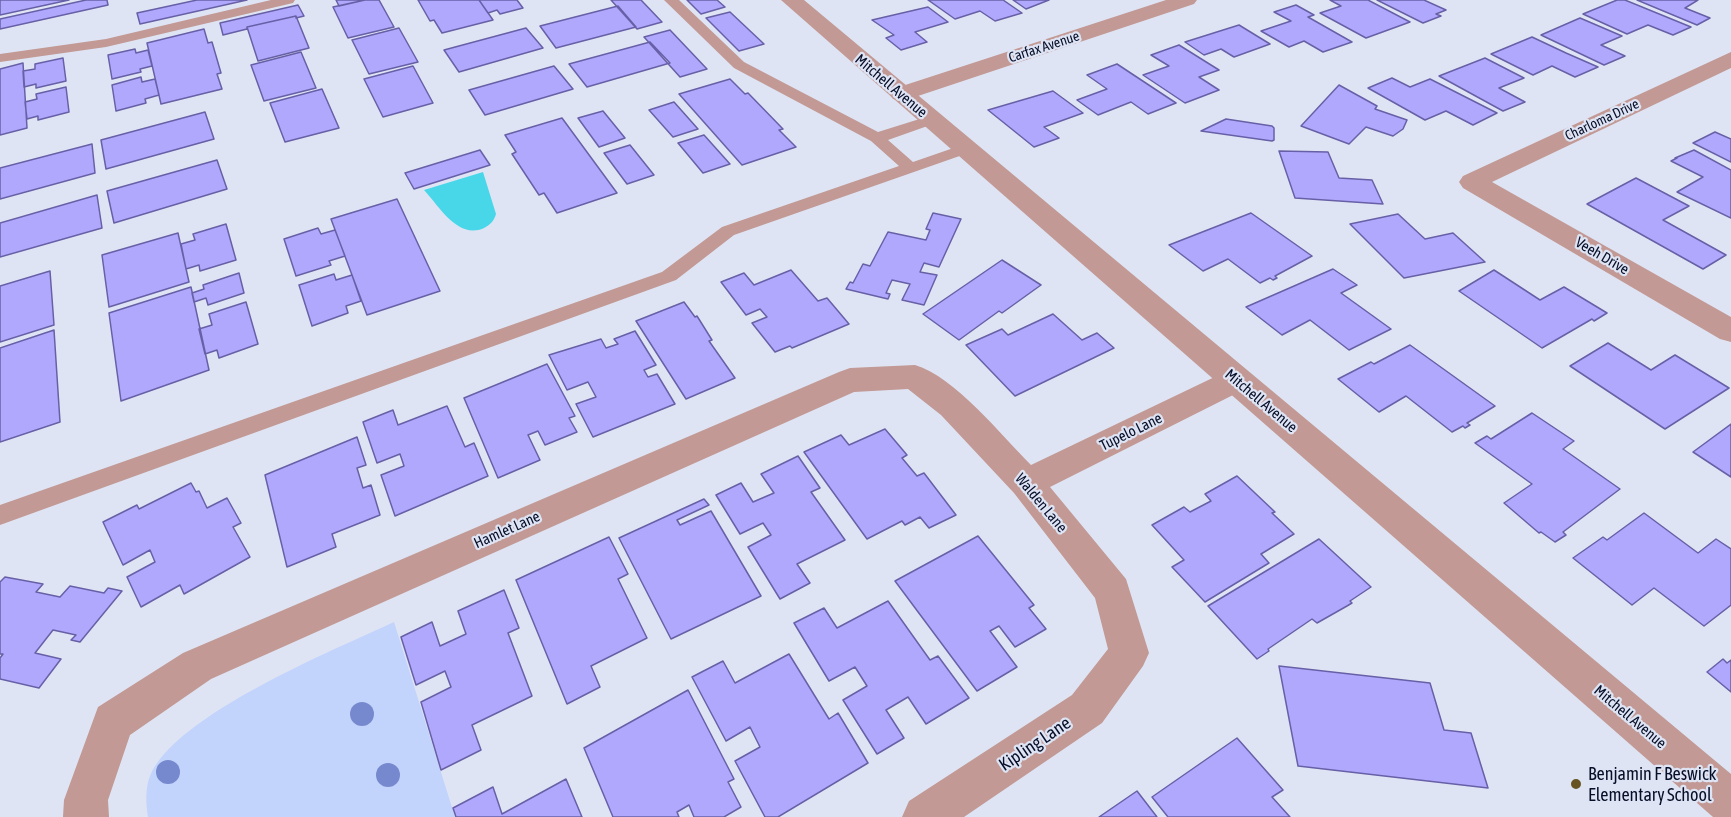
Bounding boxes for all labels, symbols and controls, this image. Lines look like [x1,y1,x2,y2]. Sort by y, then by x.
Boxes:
street label: Carfax Avenue [1006,28,1082,66]
street label: Mitchell Avenue [851,51,931,121]
street label: Charloma Drive [1562,96,1642,144]
street label: Veeh Drive [1572,233,1632,279]
street label: Mitchell Avenue [1221,366,1301,436]
street label: Tupelo Lane [1097,409,1165,455]
street label: Walden Lane [1011,470,1071,536]
street label: Hamlet Lane [471,507,543,553]
street label: Mitchell Avenue [1590,682,1670,752]
street label: Kipling Lane [995,712,1075,776]
place label: Benjamin F Beswick Elementary School [1588,763,1716,806]
marker: Benjamin F Beswick Elementary School [1569,777,1583,791]

